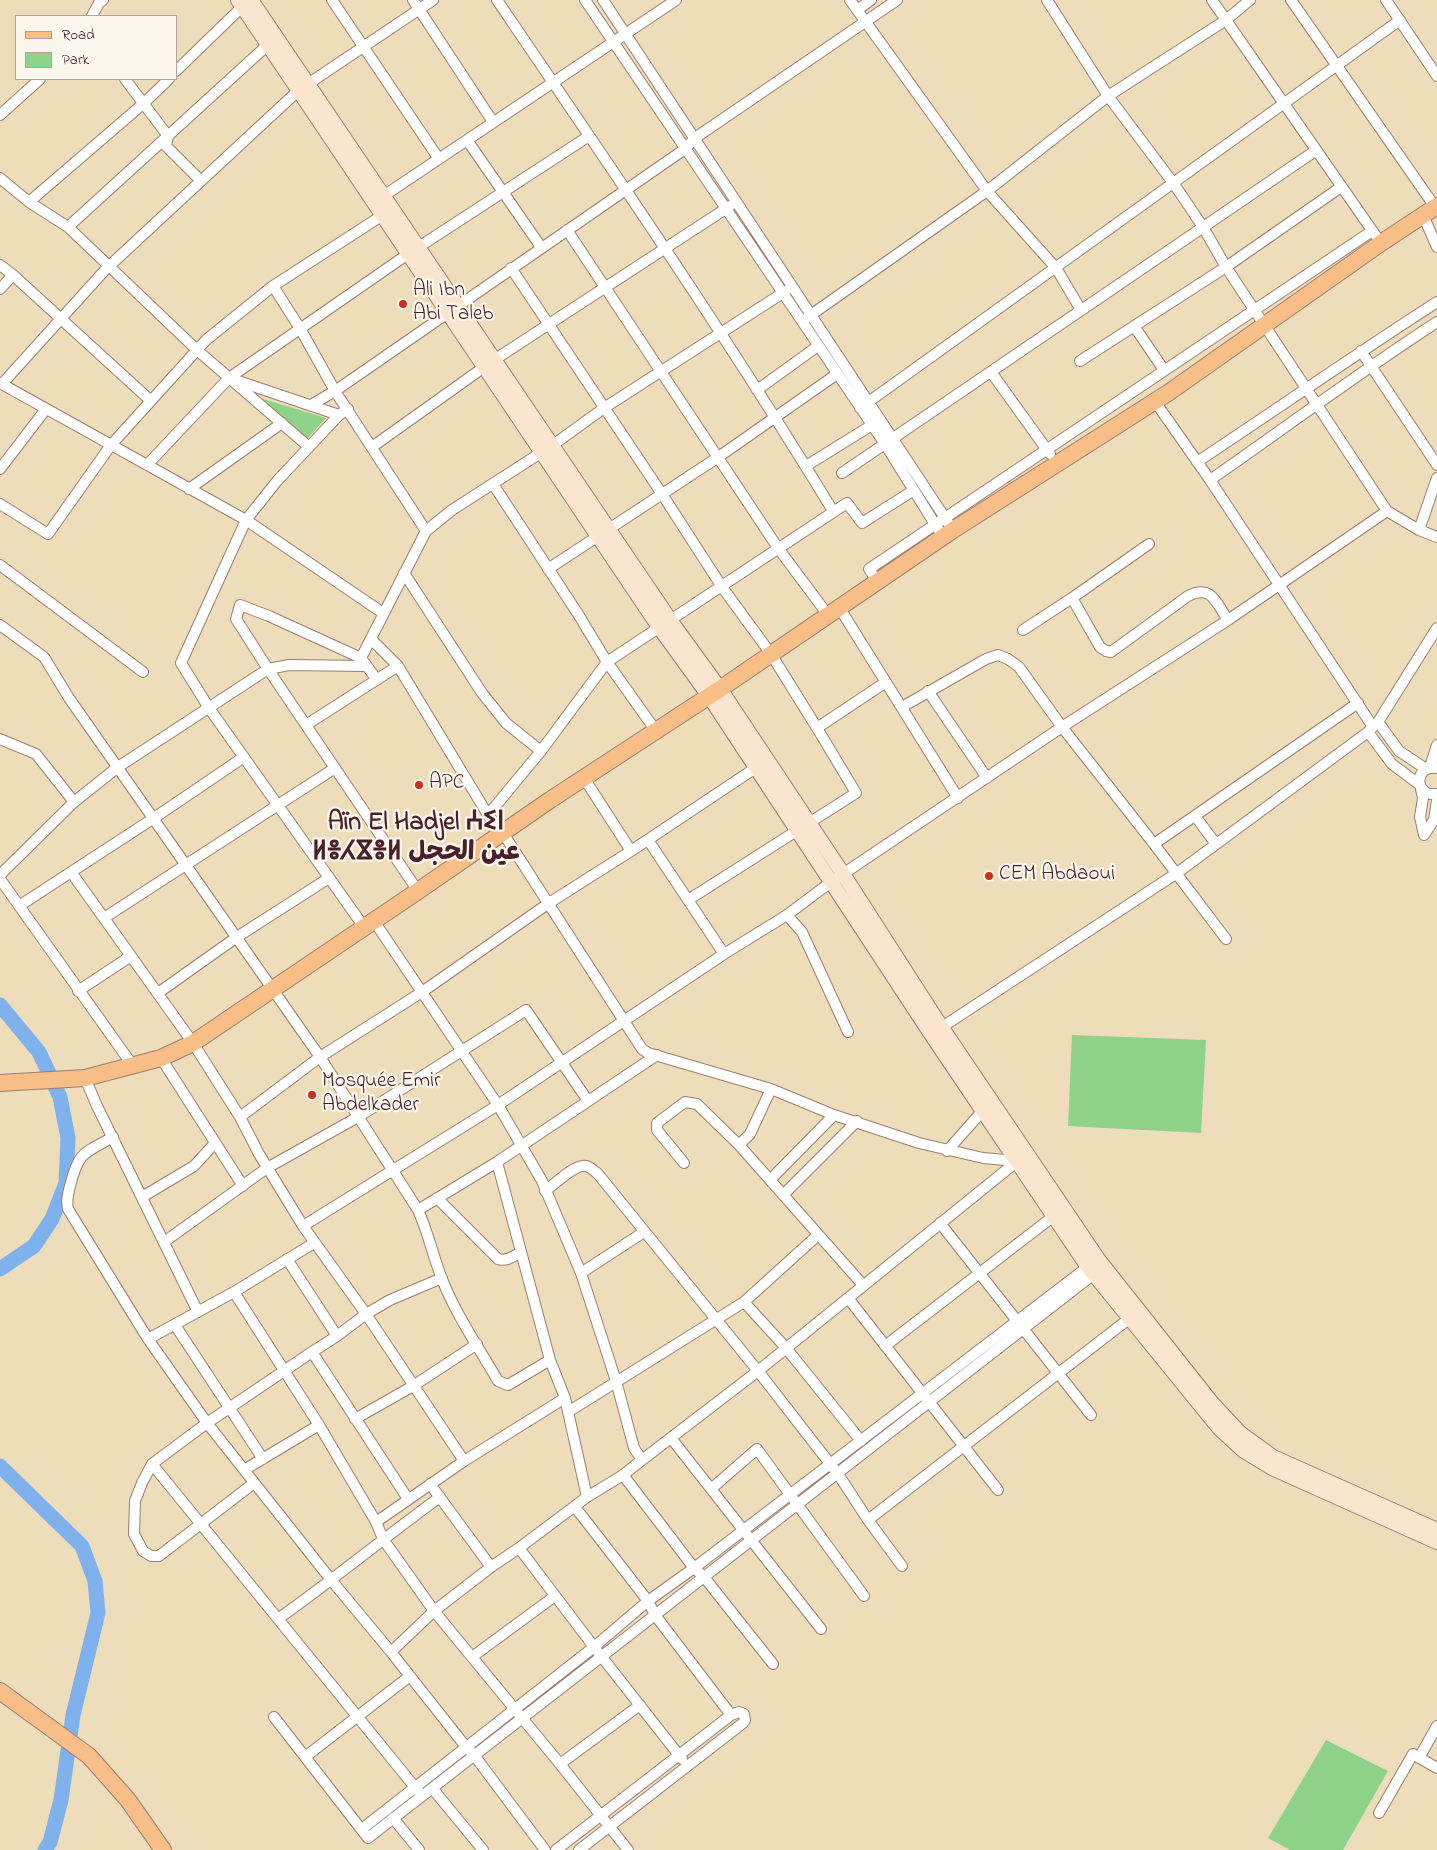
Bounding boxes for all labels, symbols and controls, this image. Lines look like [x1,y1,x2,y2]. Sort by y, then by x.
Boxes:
legend [15,15,178,80]
text: Road [62,24,95,46]
text: Park [62,49,89,71]
place label: Ali Ibn Abi Taleb [413,279,493,329]
marker: Ali Ibn Abi Taleb [397,298,409,310]
place label: APC [429,772,464,798]
marker: APC [413,779,425,791]
district label: Aïn El Hadjel ⵄⵉⵏ ⵍⴻⵃⴵⴻⵍ عين الحجل [312,809,520,870]
place label: CEM Abdaoui [999,863,1115,889]
marker: CEM Abdaoui [983,870,995,882]
place label: Mosquée Emir Abdelkader [322,1070,440,1120]
marker: Mosquée Emir Abdelkader [306,1089,318,1101]

